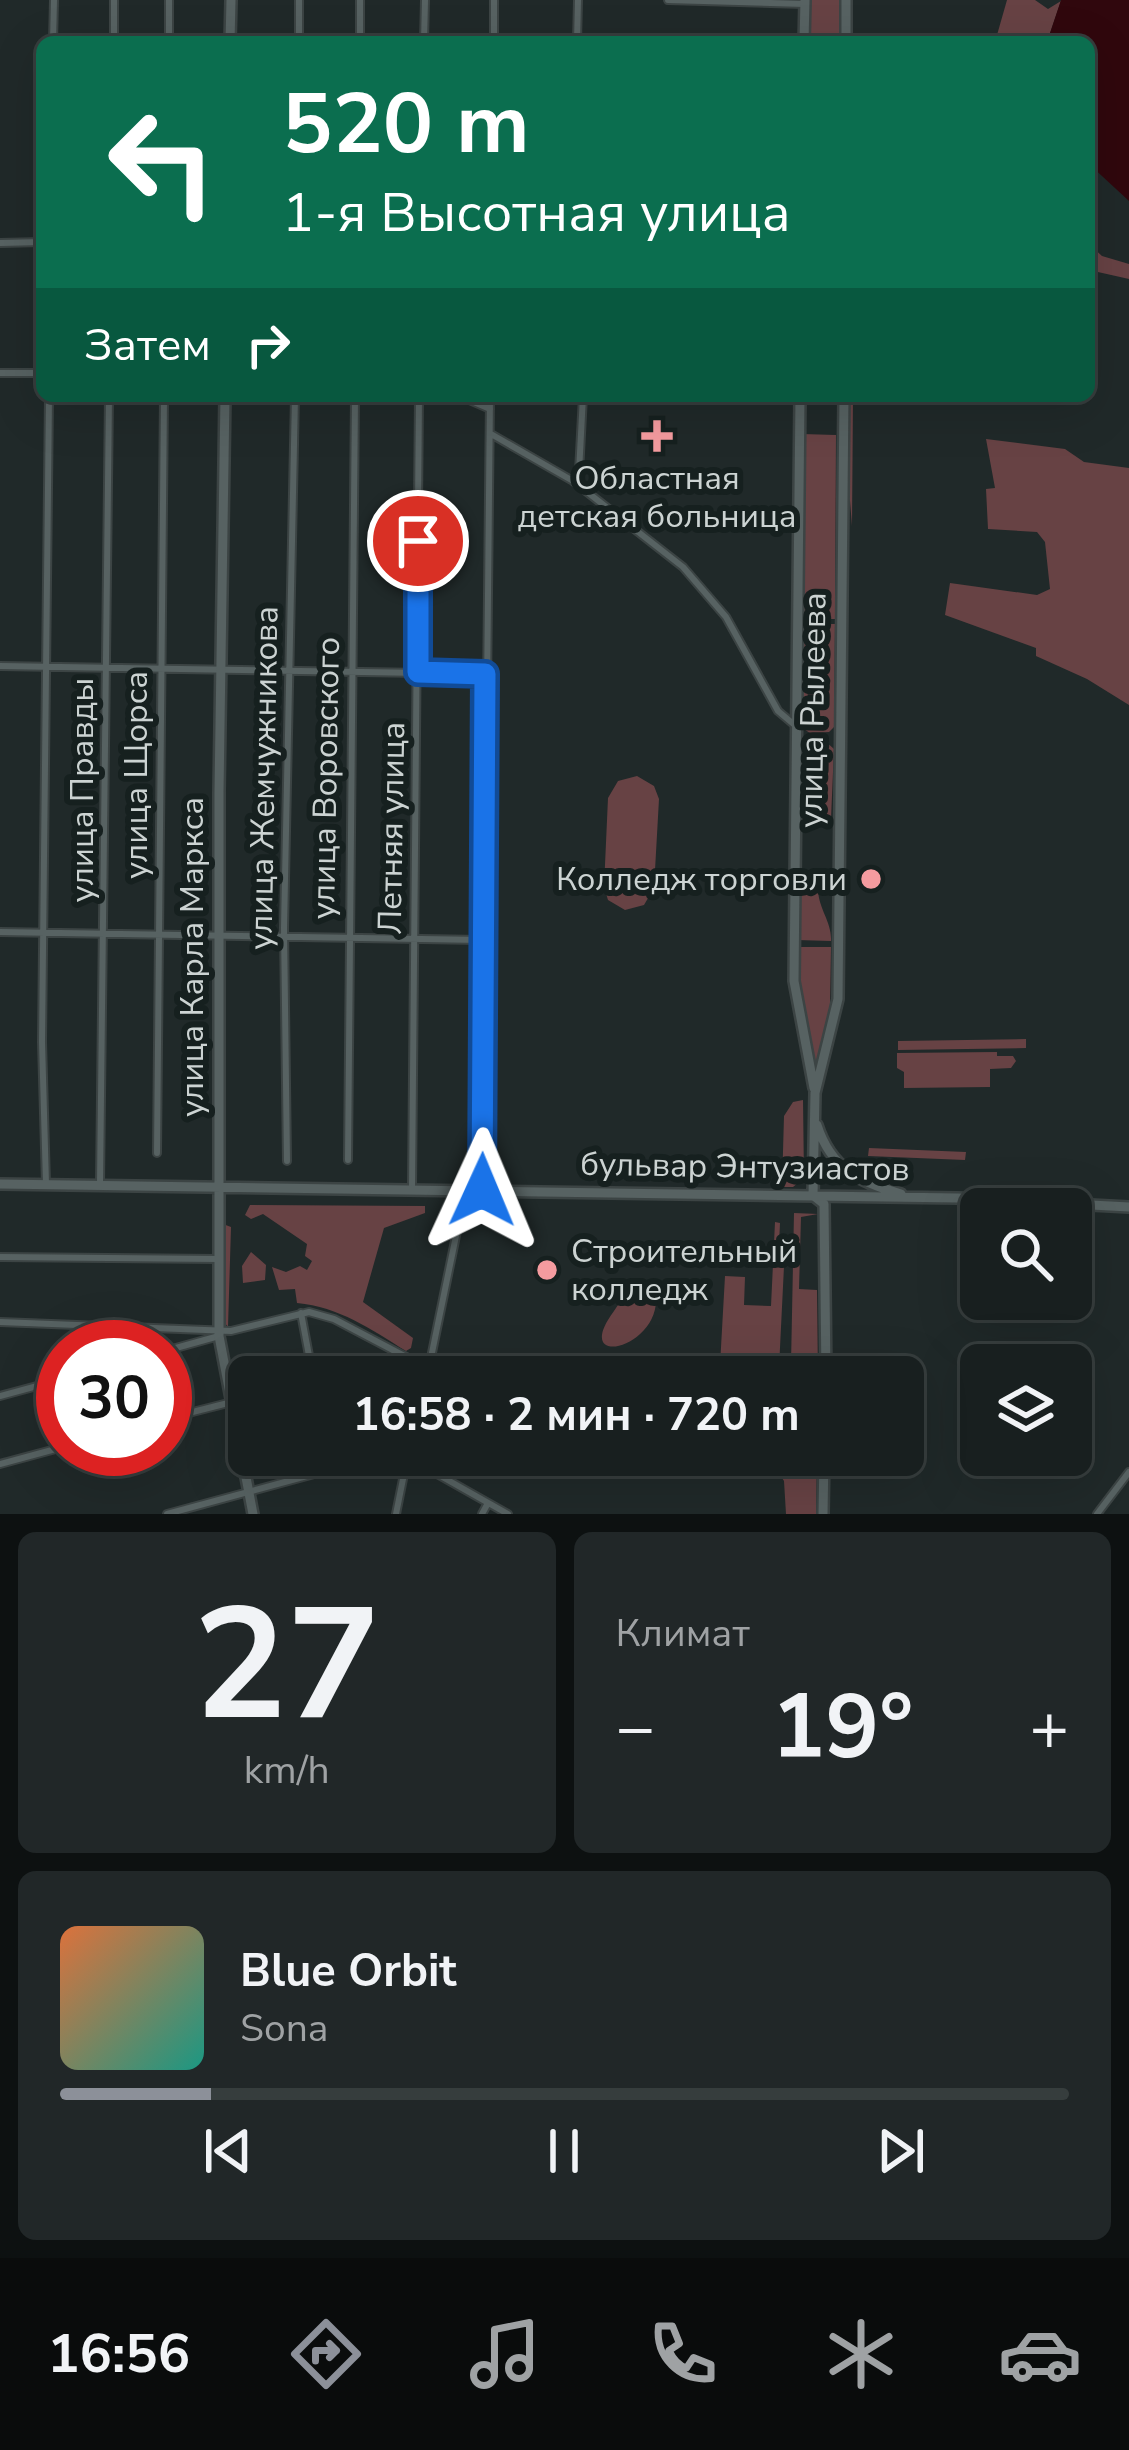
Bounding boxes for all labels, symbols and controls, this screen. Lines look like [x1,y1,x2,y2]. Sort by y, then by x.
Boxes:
text: 520 m [282,67,530,182]
icon: left [84,84,240,240]
text: 1-я Высотная улица [282,176,791,250]
icon: right [235,312,301,378]
text: Затем [84,315,211,376]
marker: Областная детская больница [641,420,673,452]
place label: Областная детская больница [518,456,796,539]
pin [367,490,469,592]
icon: arrive [385,508,451,574]
street label: улица Рылеева [788,592,838,828]
street label: улица Жемчужникова [239,606,289,950]
street label: улица Воровского [301,636,351,920]
street label: улица Щорса [114,671,159,879]
street label: улица Правды [60,678,105,902]
street label: Летняя улица [368,721,416,935]
street label: улица Карла Маркса [170,797,215,1117]
place label: Колледж торговли [556,857,847,902]
marker: Колледж торговли [858,866,884,892]
position arrow [419,1127,545,1253]
street label: бульвар Энтузиастов [580,1142,910,1192]
map controls [960,1188,1092,1476]
button: search [960,1188,1092,1320]
place label: Строительный колледж [571,1229,797,1312]
marker: Строительный колледж [534,1257,560,1283]
speed limit sign: 30 [36,1320,192,1476]
button: layers [960,1344,1092,1476]
text: 16:58 · 2 мин · 720 m [352,1385,800,1446]
text: 27 [193,1559,380,1772]
text: Климат [616,1607,750,1660]
text: 19° [771,1666,913,1789]
text: − [616,1683,655,1773]
text: + [1029,1683,1069,1773]
text: km/h [244,1744,330,1797]
text: Blue Orbit [240,1941,457,2002]
text: Sona [240,2002,329,2055]
icon: previous [195,2118,261,2184]
icon: pause [531,2118,597,2184]
icon: next [868,2118,934,2184]
icon: directions [284,2312,368,2396]
icon: music [463,2312,547,2396]
icon: phone [641,2312,725,2396]
icon: climate [819,2312,903,2396]
icon: car [998,2312,1082,2396]
text: 16:56 [47,2317,190,2391]

